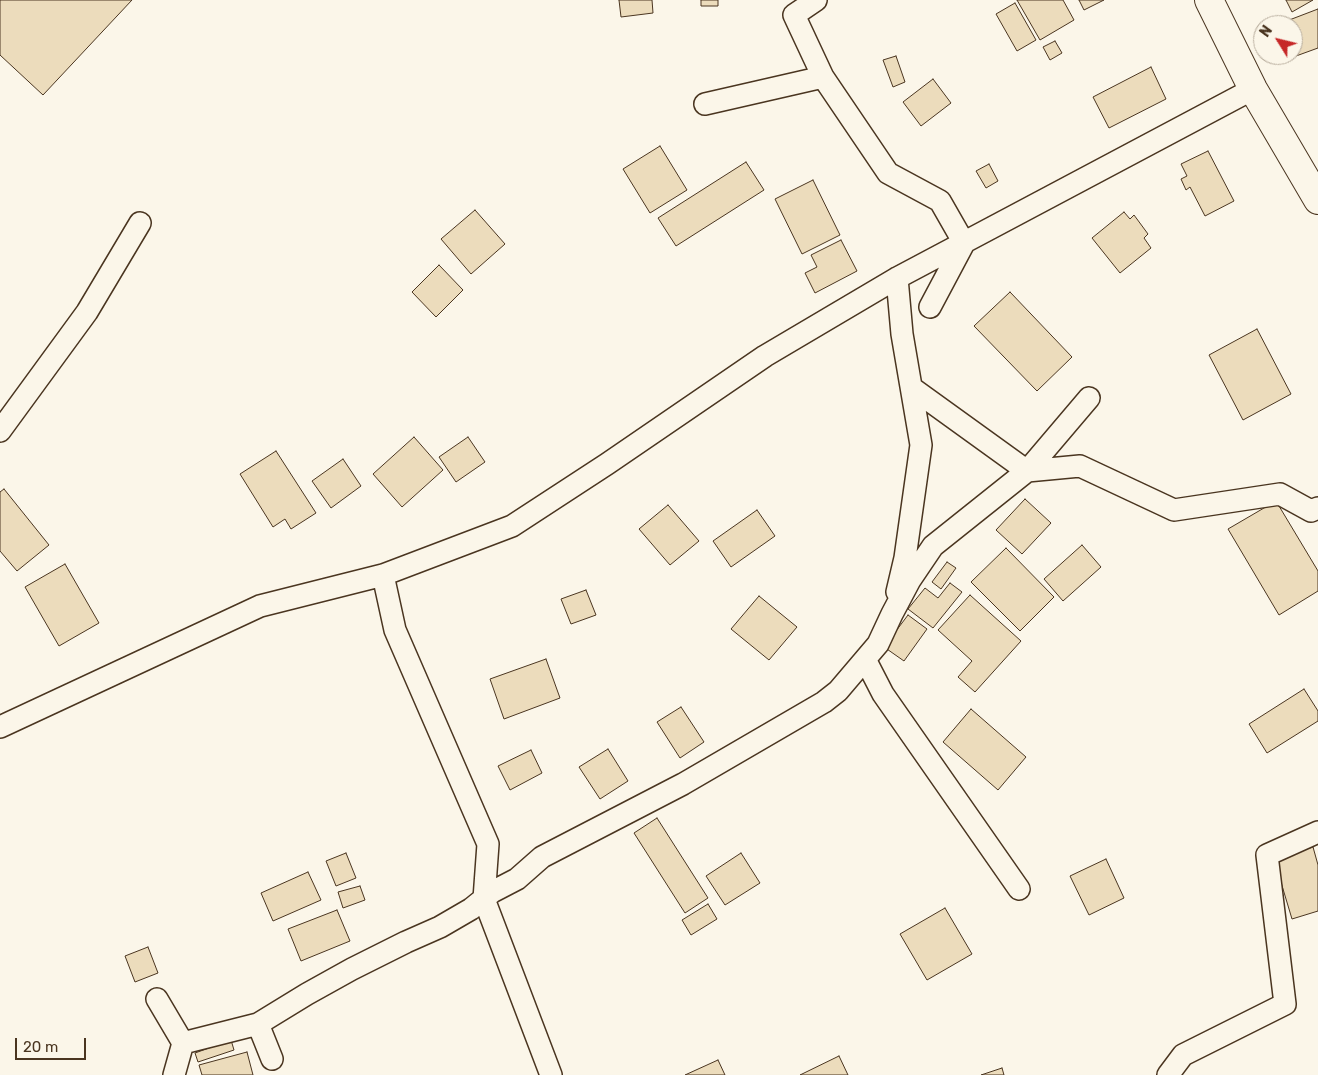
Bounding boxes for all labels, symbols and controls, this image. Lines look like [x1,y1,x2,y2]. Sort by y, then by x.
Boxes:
north arrow [1253,15,1303,65]
text: N [1256,22,1276,41]
scale bar [18,1028,89,1060]
text: 20 m [23,1038,58,1056]

